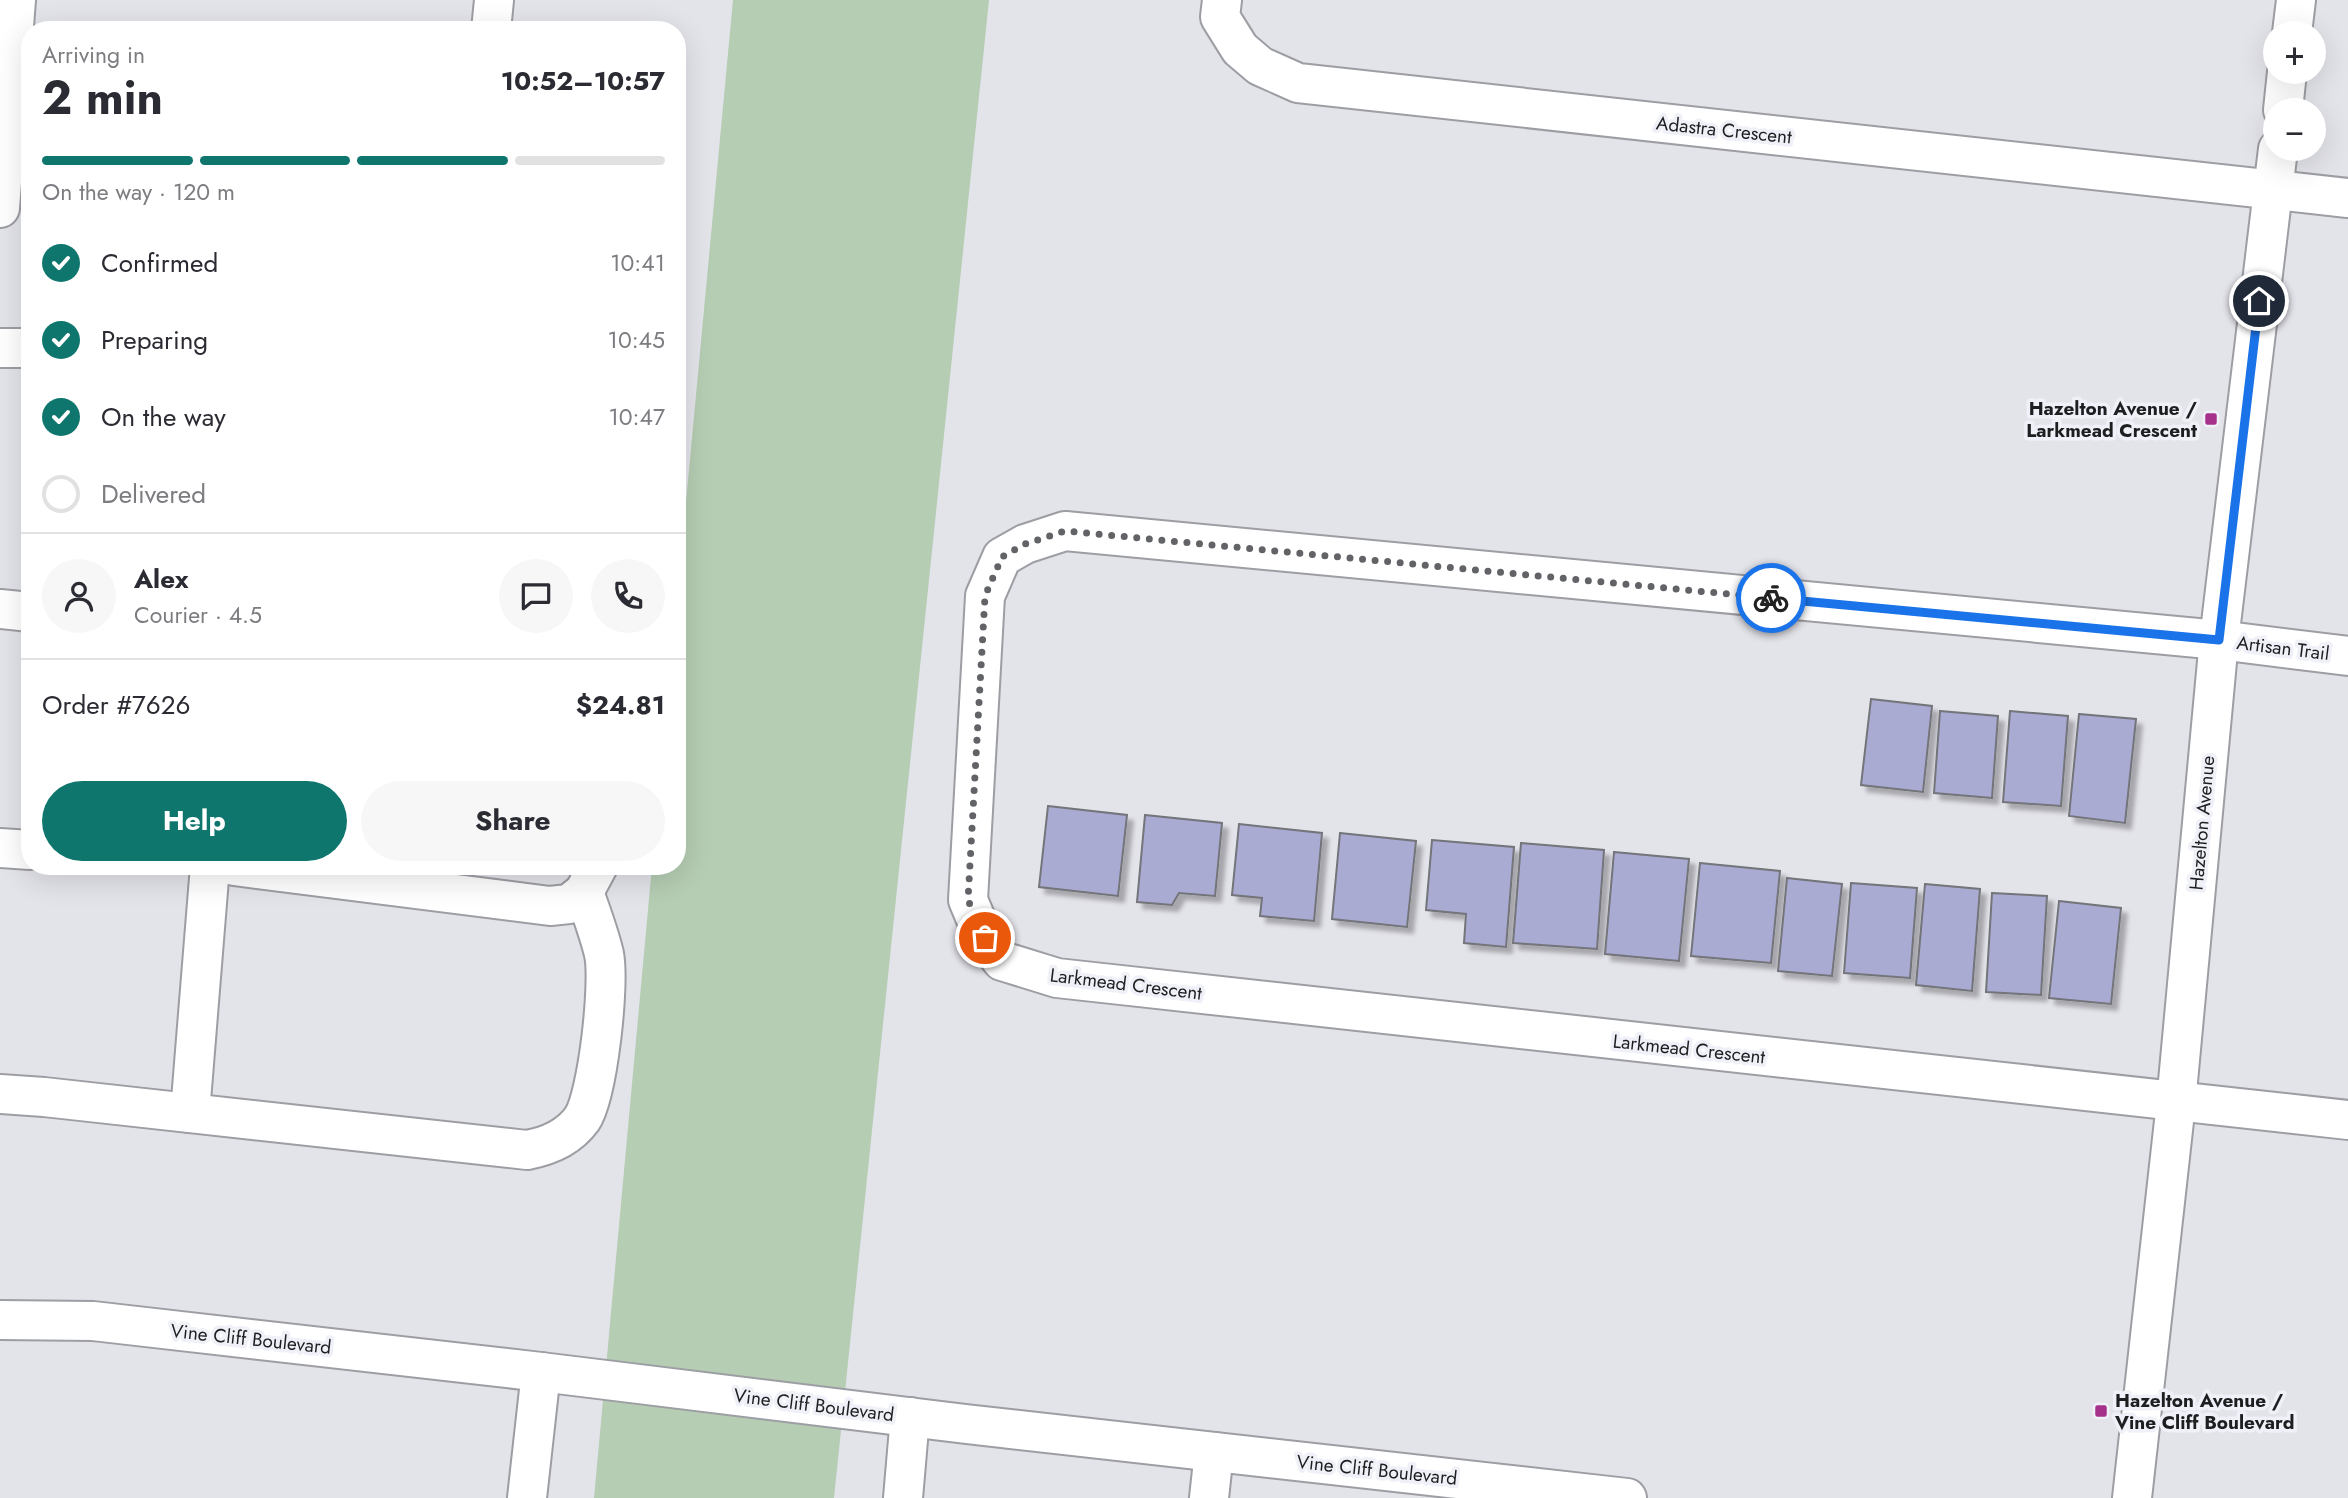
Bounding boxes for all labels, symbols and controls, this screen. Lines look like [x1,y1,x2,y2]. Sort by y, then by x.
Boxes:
map controls [2263,21,2326,161]
button: + [2263,21,2326,84]
text: Arriving in [42,38,145,72]
text: 10:52–10:57 [501,62,665,100]
text: 2 min [42,65,163,131]
button: − [2263,98,2326,161]
street label: Adastra Crescent [1655,109,1794,151]
text: On the way · 120 m [42,175,235,209]
icon: check [42,244,80,282]
text: Confirmed [101,244,218,282]
text: 10:41 [610,246,665,280]
pin [2229,271,2289,331]
icon: home [2240,282,2278,320]
icon: check [42,321,80,359]
text: Preparing [101,321,208,359]
text: 10:45 [608,323,665,357]
place label: Hazelton Avenue / Larkmead Crescent [2026,395,2197,444]
icon: check [42,398,80,436]
text: On the way [101,398,226,436]
text: 10:47 [608,400,665,434]
marker: Hazelton Avenue / Larkmead Crescent [2203,411,2219,427]
text: Delivered [101,475,206,513]
button: person [42,559,116,633]
button: chat [499,559,573,633]
button: phone [591,559,665,633]
text: Alex [134,560,188,598]
courier [1736,563,1806,633]
icon: bike [1752,579,1790,617]
text: Courier · 4.5 [134,598,262,632]
street label: Artisan Trail [2235,629,2331,667]
text: Order #7626 [42,686,191,724]
text: $24.81 [576,686,665,724]
street label: Hazelton Avenue [2183,754,2221,891]
button: Help [42,781,347,861]
button: Share [361,781,665,861]
pin [955,908,1015,968]
icon: bag [966,919,1004,957]
street label: Larkmead Crescent [1048,961,1204,1007]
street label: Larkmead Crescent [1612,1028,1767,1070]
street label: Vine Cliff Boulevard [169,1317,333,1361]
street label: Vine Cliff Boulevard [732,1382,896,1428]
place label: Hazelton Avenue / Vine Cliff Boulevard [2114,1387,2294,1436]
marker: Hazelton Avenue / Vine Cliff Boulevard [2093,1403,2109,1419]
street label: Vine Cliff Boulevard [1295,1448,1459,1492]

